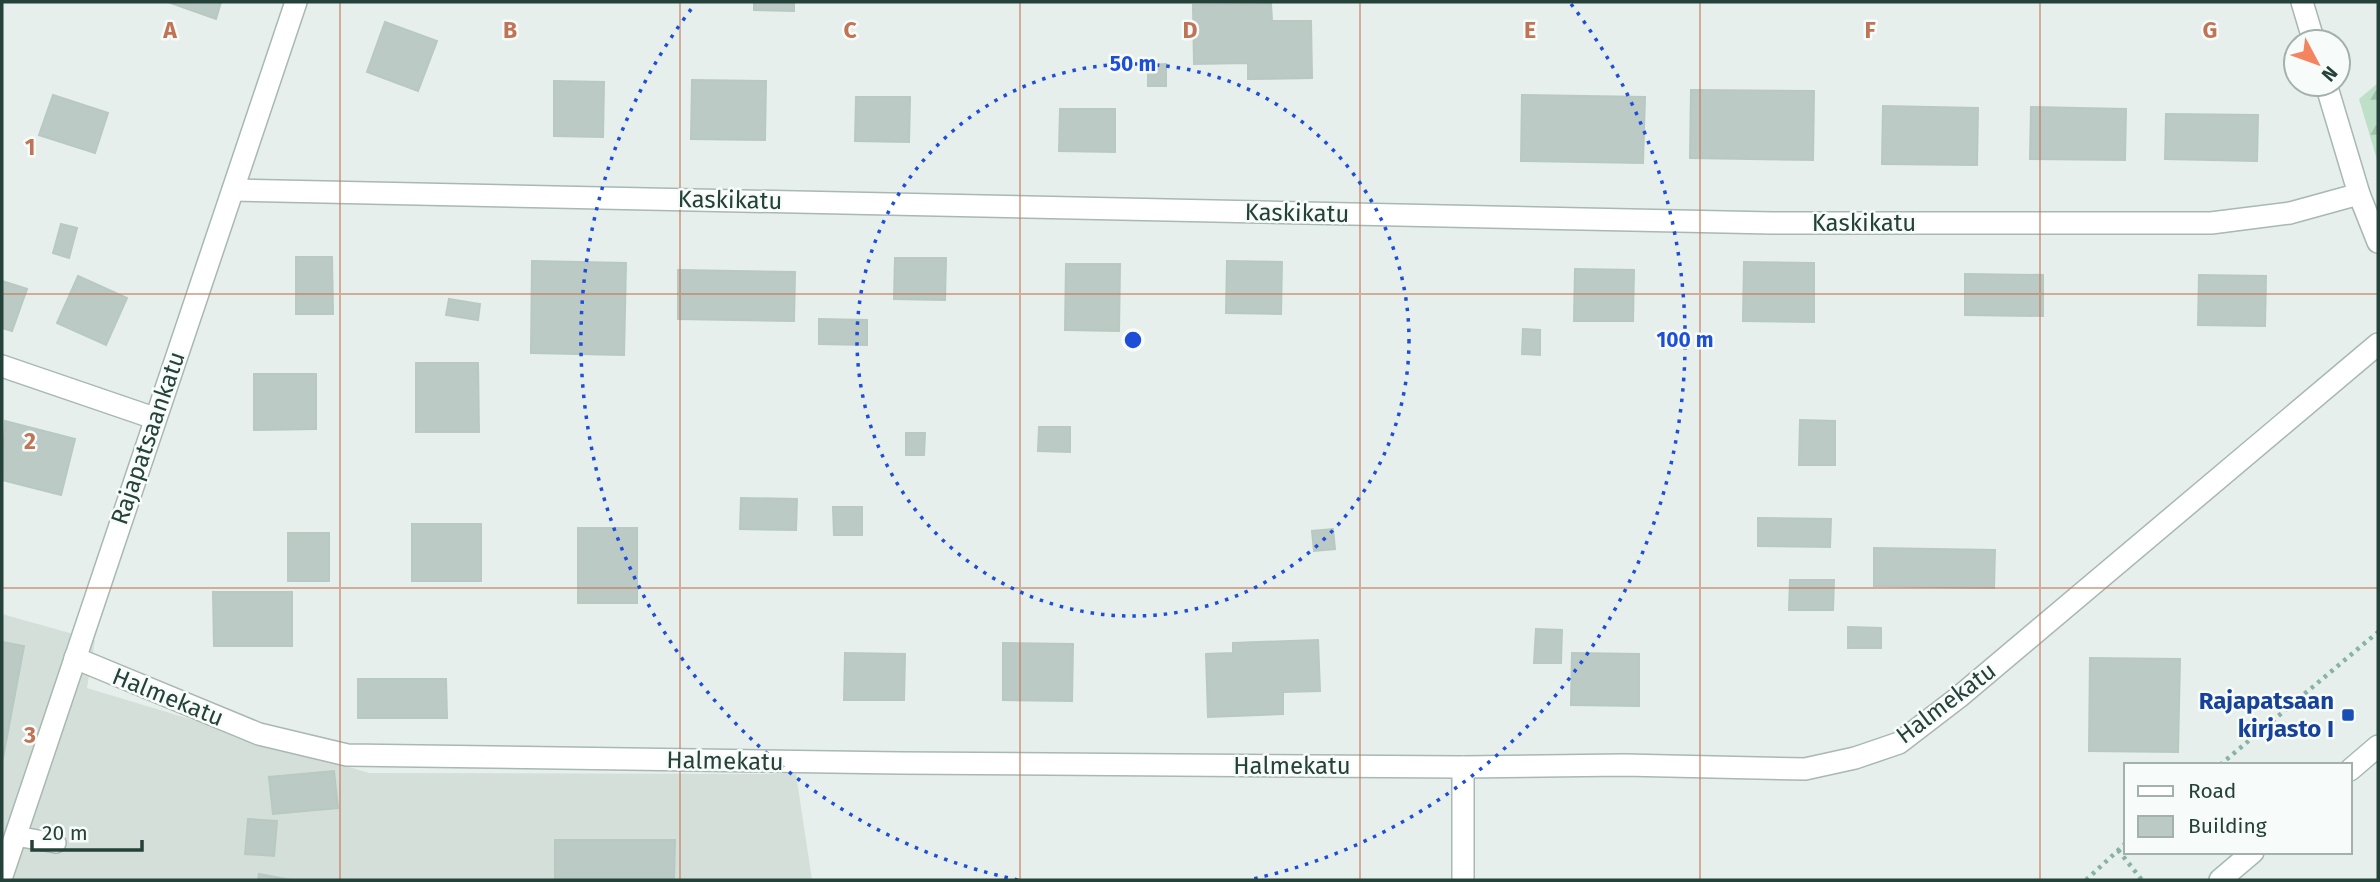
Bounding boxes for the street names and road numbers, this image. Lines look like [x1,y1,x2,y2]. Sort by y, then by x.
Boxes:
street label: Kaskikatu [677,185,783,215]
street label: Kaskikatu [1244,198,1350,228]
street label: Kaskikatu [1812,209,1916,237]
street label: Rajapatsaankatu [105,348,191,528]
street label: Halmekatu [1891,656,2001,750]
street label: Halmekatu [108,662,228,732]
street label: Halmekatu [666,746,784,776]
street label: Halmekatu [1233,752,1351,780]

